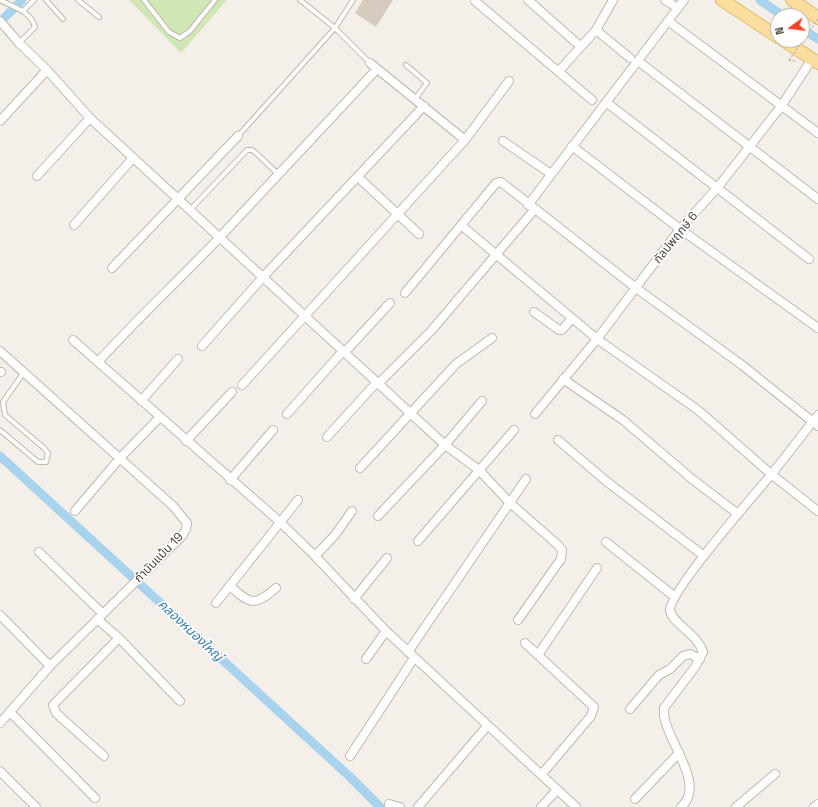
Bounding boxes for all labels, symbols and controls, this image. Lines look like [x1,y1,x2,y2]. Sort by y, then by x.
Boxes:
north arrow [770,8,810,48]
text: N [772,25,787,36]
street label: กัลปพฤกษ์ 6 [651,209,701,267]
street label: กำนันแม้น 19 [132,530,186,586]
water label: คลองหนองใหญ่ [154,597,226,665]

